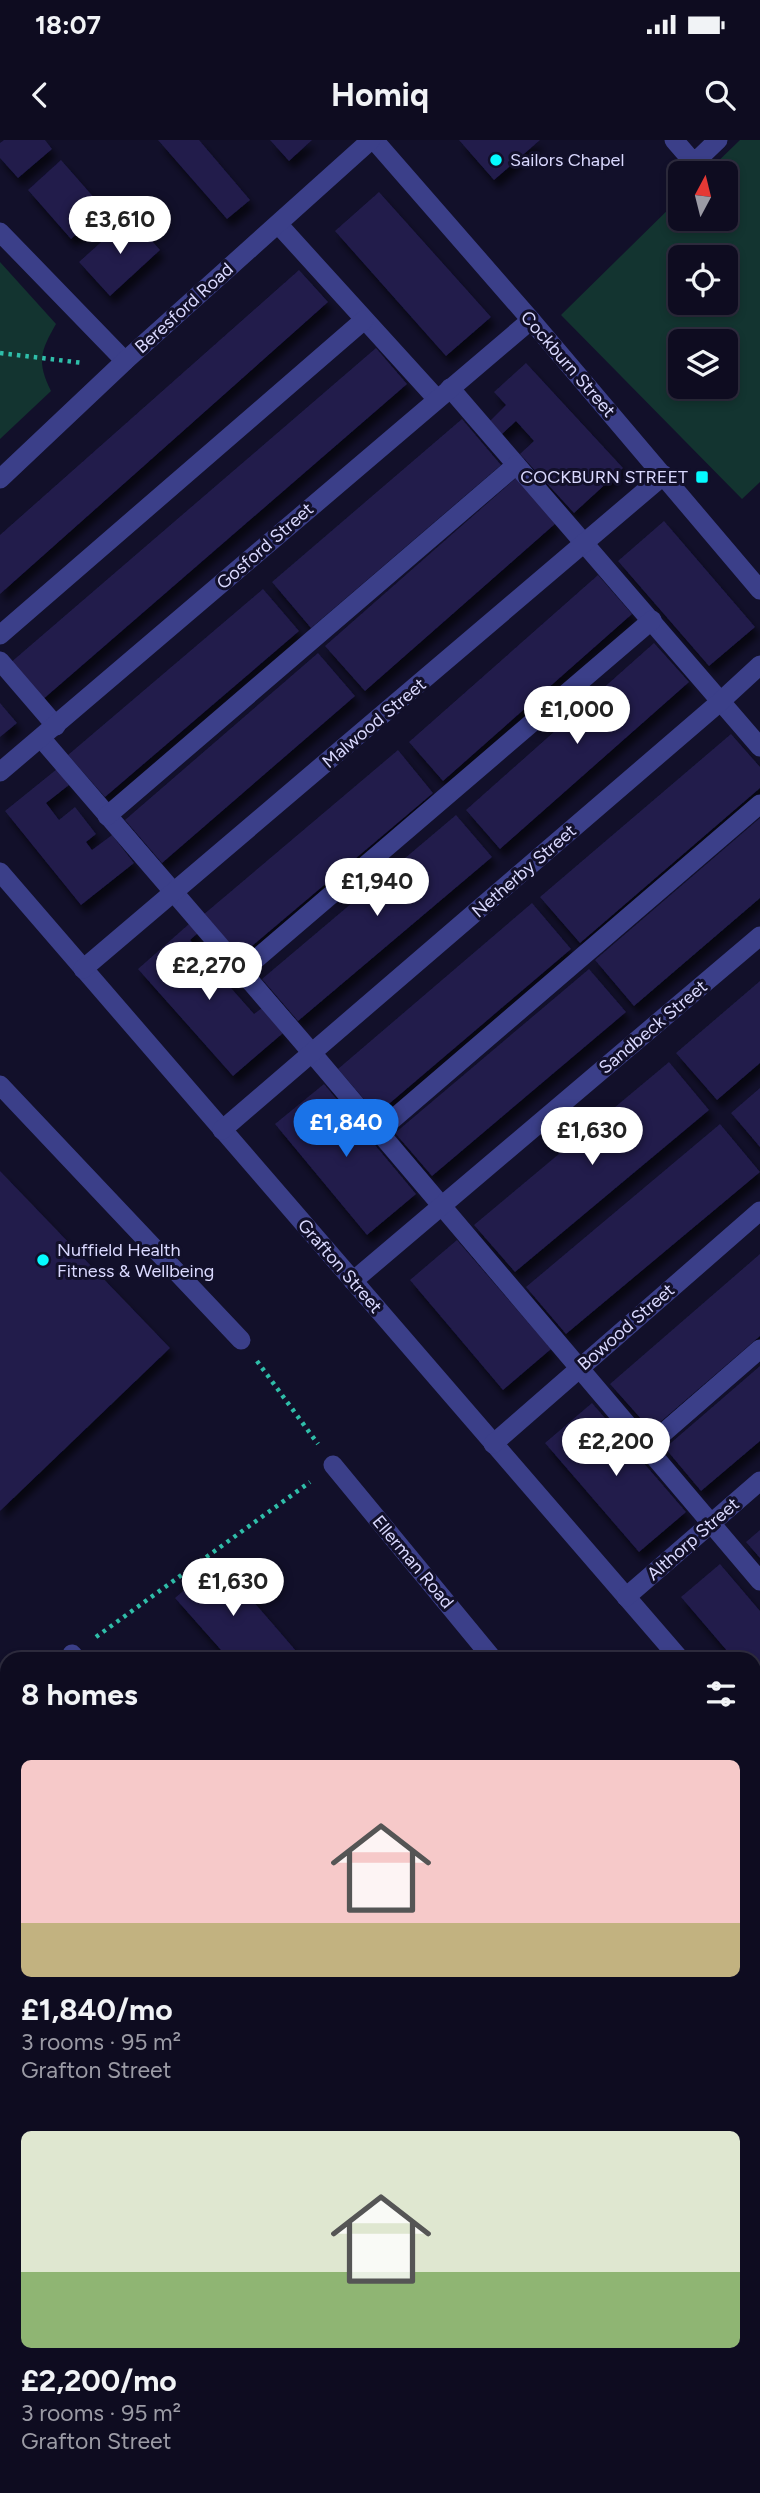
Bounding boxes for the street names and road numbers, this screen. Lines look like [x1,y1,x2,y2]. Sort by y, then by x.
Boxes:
street label: Beresford Road [130,258,238,358]
street label: Cockburn Street [516,306,620,422]
street label: Gosford Street [212,498,318,594]
street label: Malwood Street [318,673,430,773]
street label: Netherby Street [467,820,581,922]
street label: Sandbeck Street [594,975,712,1079]
street label: Grafton Street [293,1214,387,1318]
street label: Bowood Street [573,1279,679,1375]
street label: Althorp Street [642,1493,744,1585]
street label: Ellerman Road [368,1511,458,1613]

